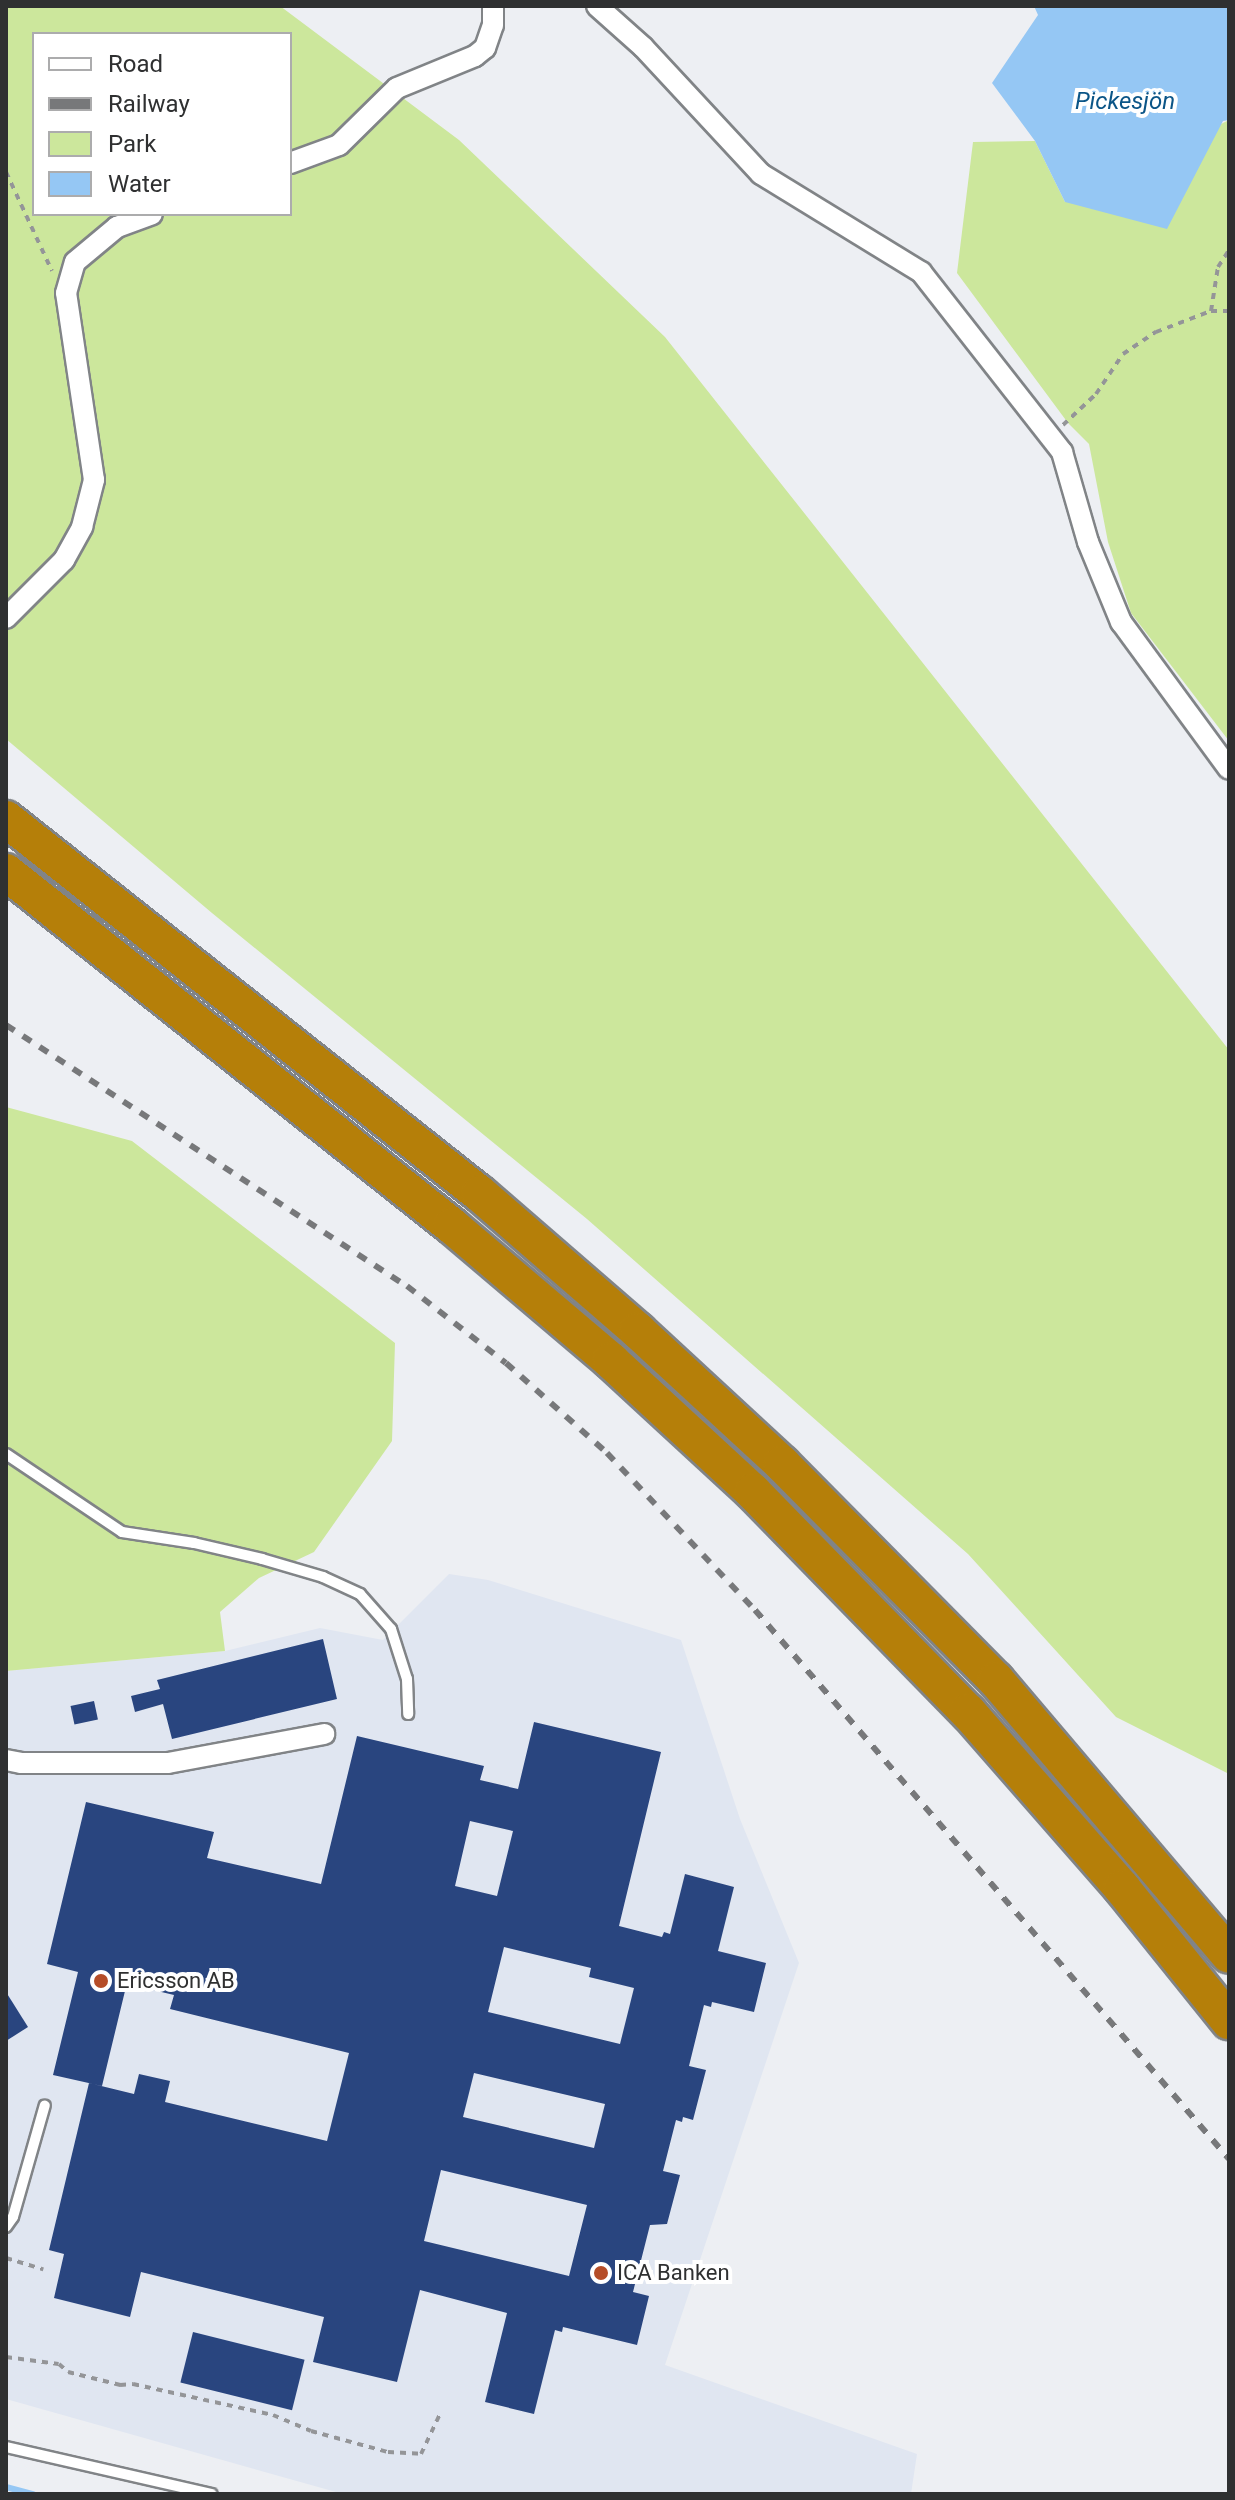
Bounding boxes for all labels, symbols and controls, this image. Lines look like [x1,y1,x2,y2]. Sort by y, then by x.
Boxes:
legend [32,32,292,216]
text: Road [108,50,163,78]
water label: Pickesjön [1075,88,1175,116]
text: Railway [108,90,190,118]
text: Park [108,130,156,158]
text: Water [108,170,171,198]
place label: Ericsson AB [117,1968,235,1994]
marker: Ericsson AB [92,1972,110,1990]
place label: ICA Banken [617,2260,730,2286]
marker: ICA Banken [592,2264,610,2282]

